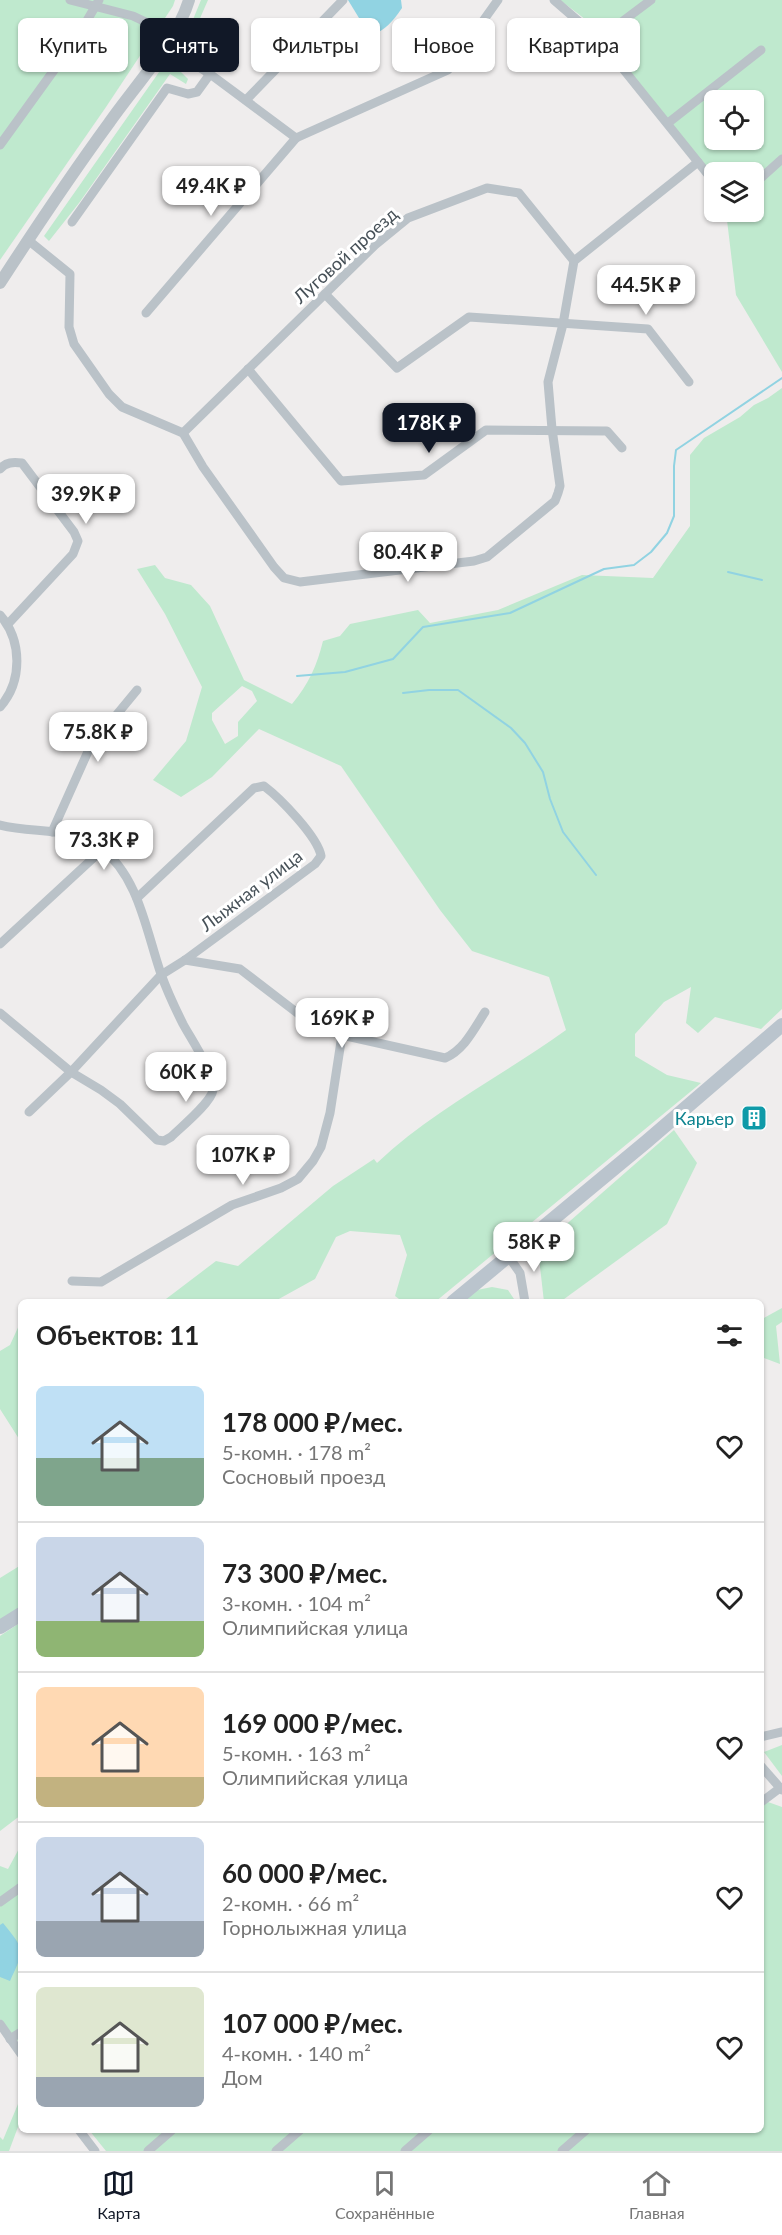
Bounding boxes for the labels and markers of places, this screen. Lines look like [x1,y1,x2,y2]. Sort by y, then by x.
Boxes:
pin: 49.4K ₽ [156,166,266,217]
pin: 44.5K ₽ [591,265,701,316]
pin: 178K ₽ [380,403,478,454]
pin: 39.9K ₽ [31,474,141,525]
pin: 80.4K ₽ [353,532,463,583]
pin: 75.8K ₽ [43,712,153,763]
pin: 73.3K ₽ [49,820,159,871]
pin: 169K ₽ [293,998,391,1049]
pin: 60K ₽ [144,1052,228,1103]
building icon: Карьер [739,1103,769,1133]
place label: Карьер [675,1107,734,1129]
pin: 107K ₽ [194,1135,292,1186]
pin: 58K ₽ [492,1222,576,1273]

